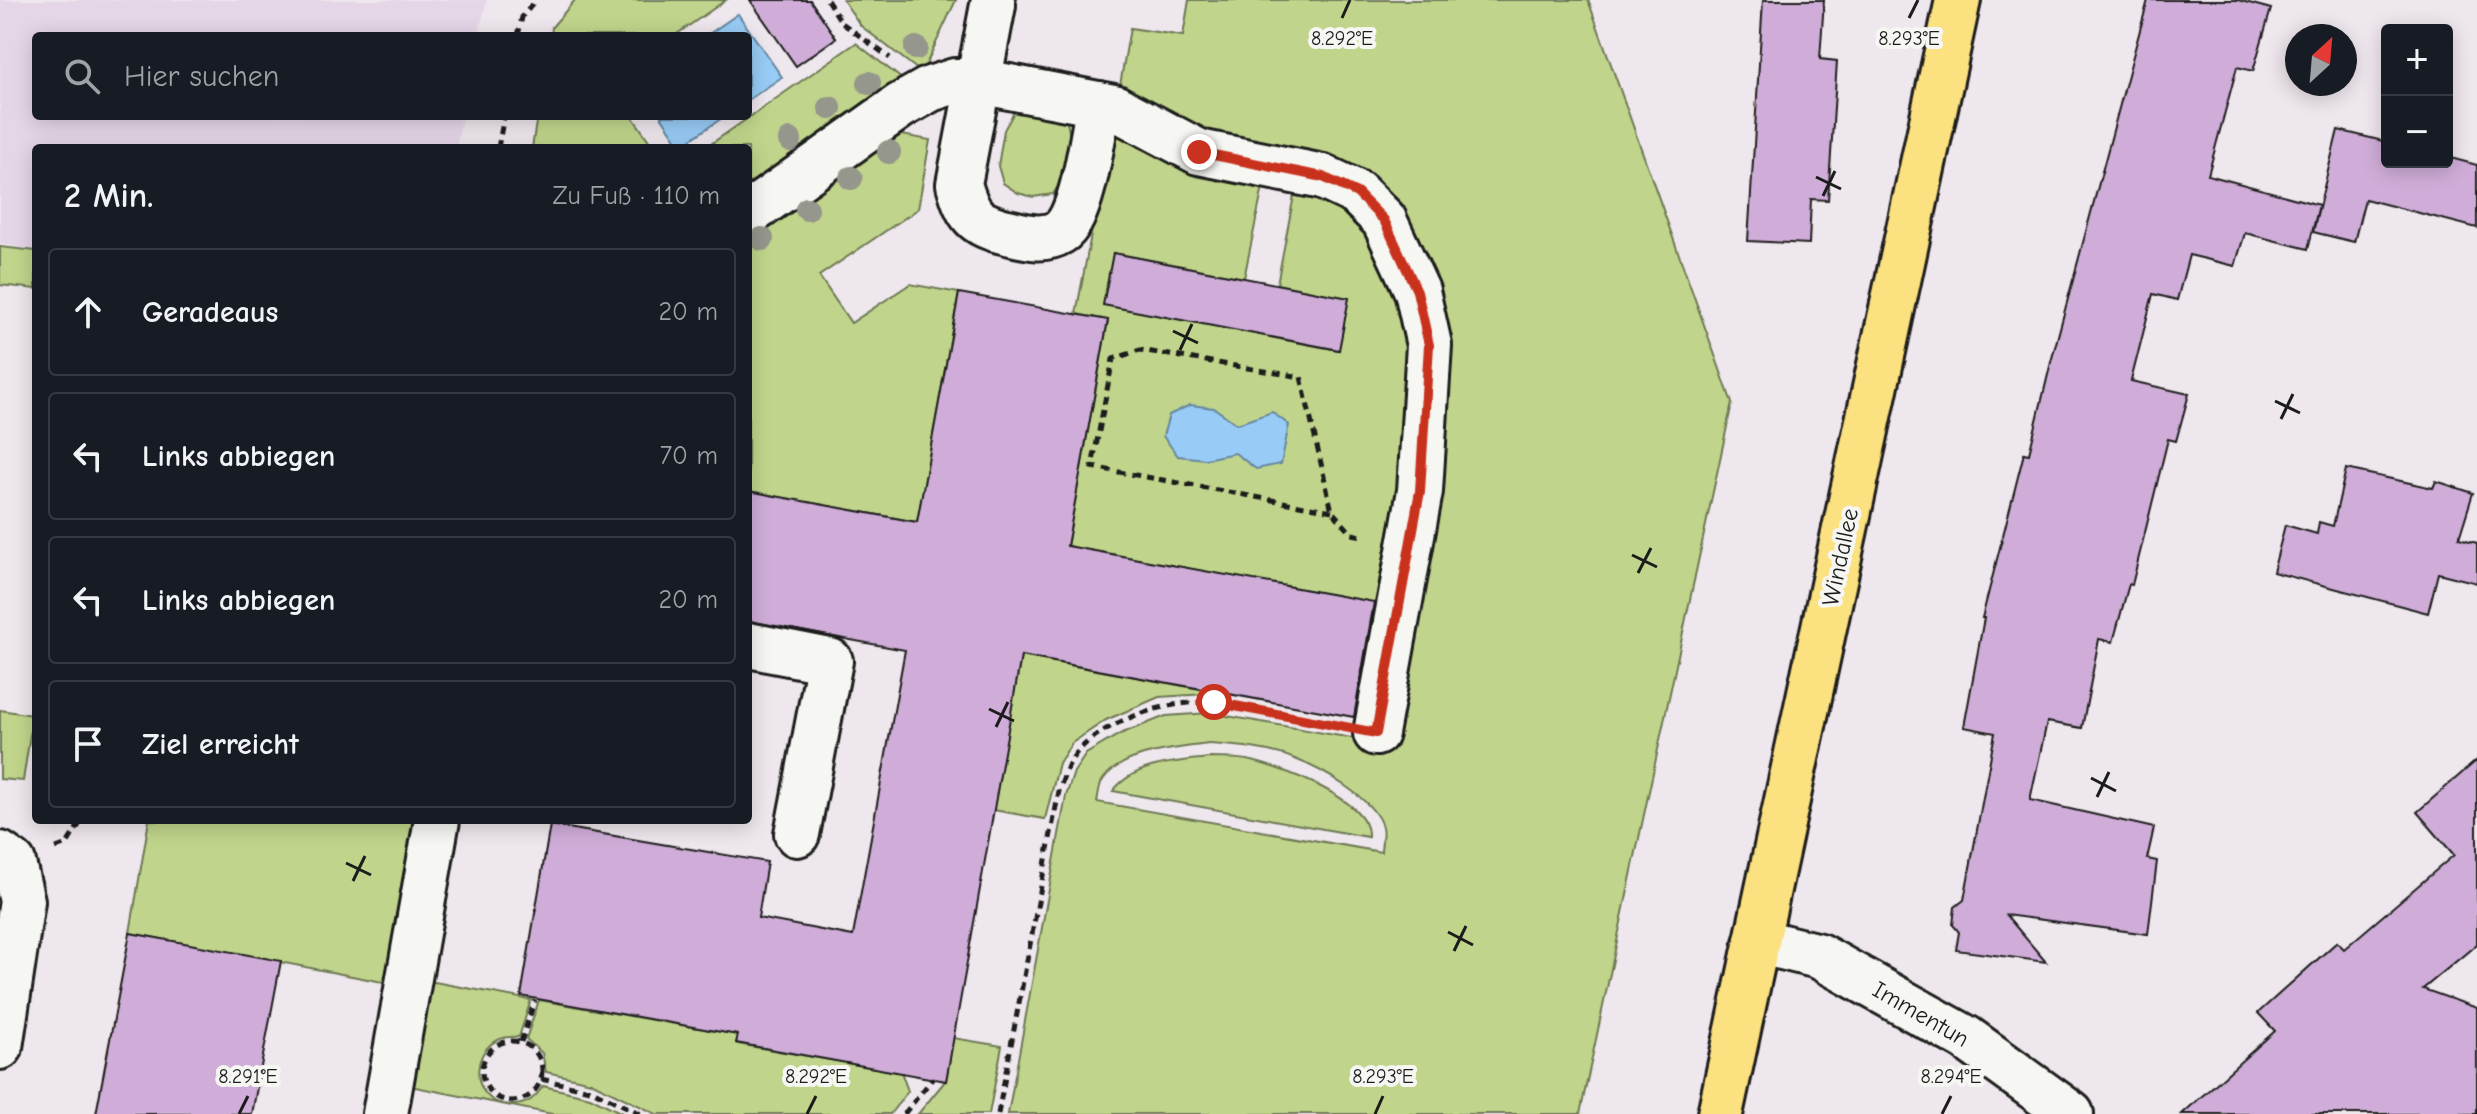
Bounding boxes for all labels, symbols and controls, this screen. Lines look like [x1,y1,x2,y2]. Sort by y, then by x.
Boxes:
north arrow [2285,24,2357,96]
map controls [2381,24,2453,168]
button: + [2381,24,2453,96]
text: 8.292°E [1311,27,1373,50]
text: 8.293°E [1878,27,1940,50]
search box [32,32,752,120]
icon: search [60,54,104,98]
text: Hier suchen [124,59,279,94]
button: − [2381,96,2453,168]
route end [1181,134,1217,170]
text: 2 Min. [64,176,153,216]
text: Zu Fuß · 110 m [552,181,720,211]
icon: ahead [66,290,110,334]
text: Geradeaus [142,295,278,330]
text: 20 m [658,297,718,327]
icon: left [66,434,110,478]
text: Links abbiegen [142,439,335,474]
text: 70 m [660,441,718,471]
street label: Windallee [1816,506,1864,608]
icon: left [66,578,110,622]
text: Links abbiegen [142,583,335,618]
text: 20 m [658,585,718,615]
route start [1196,684,1232,720]
icon: arrive [66,722,110,766]
text: Ziel erreicht [142,727,299,762]
street label: Immentun [1868,975,1974,1053]
text: 8.291°E [218,1065,278,1088]
text: 8.292°E [785,1065,847,1088]
text: 8.293°E [1352,1065,1414,1088]
text: 8.294°E [1920,1065,1982,1088]

